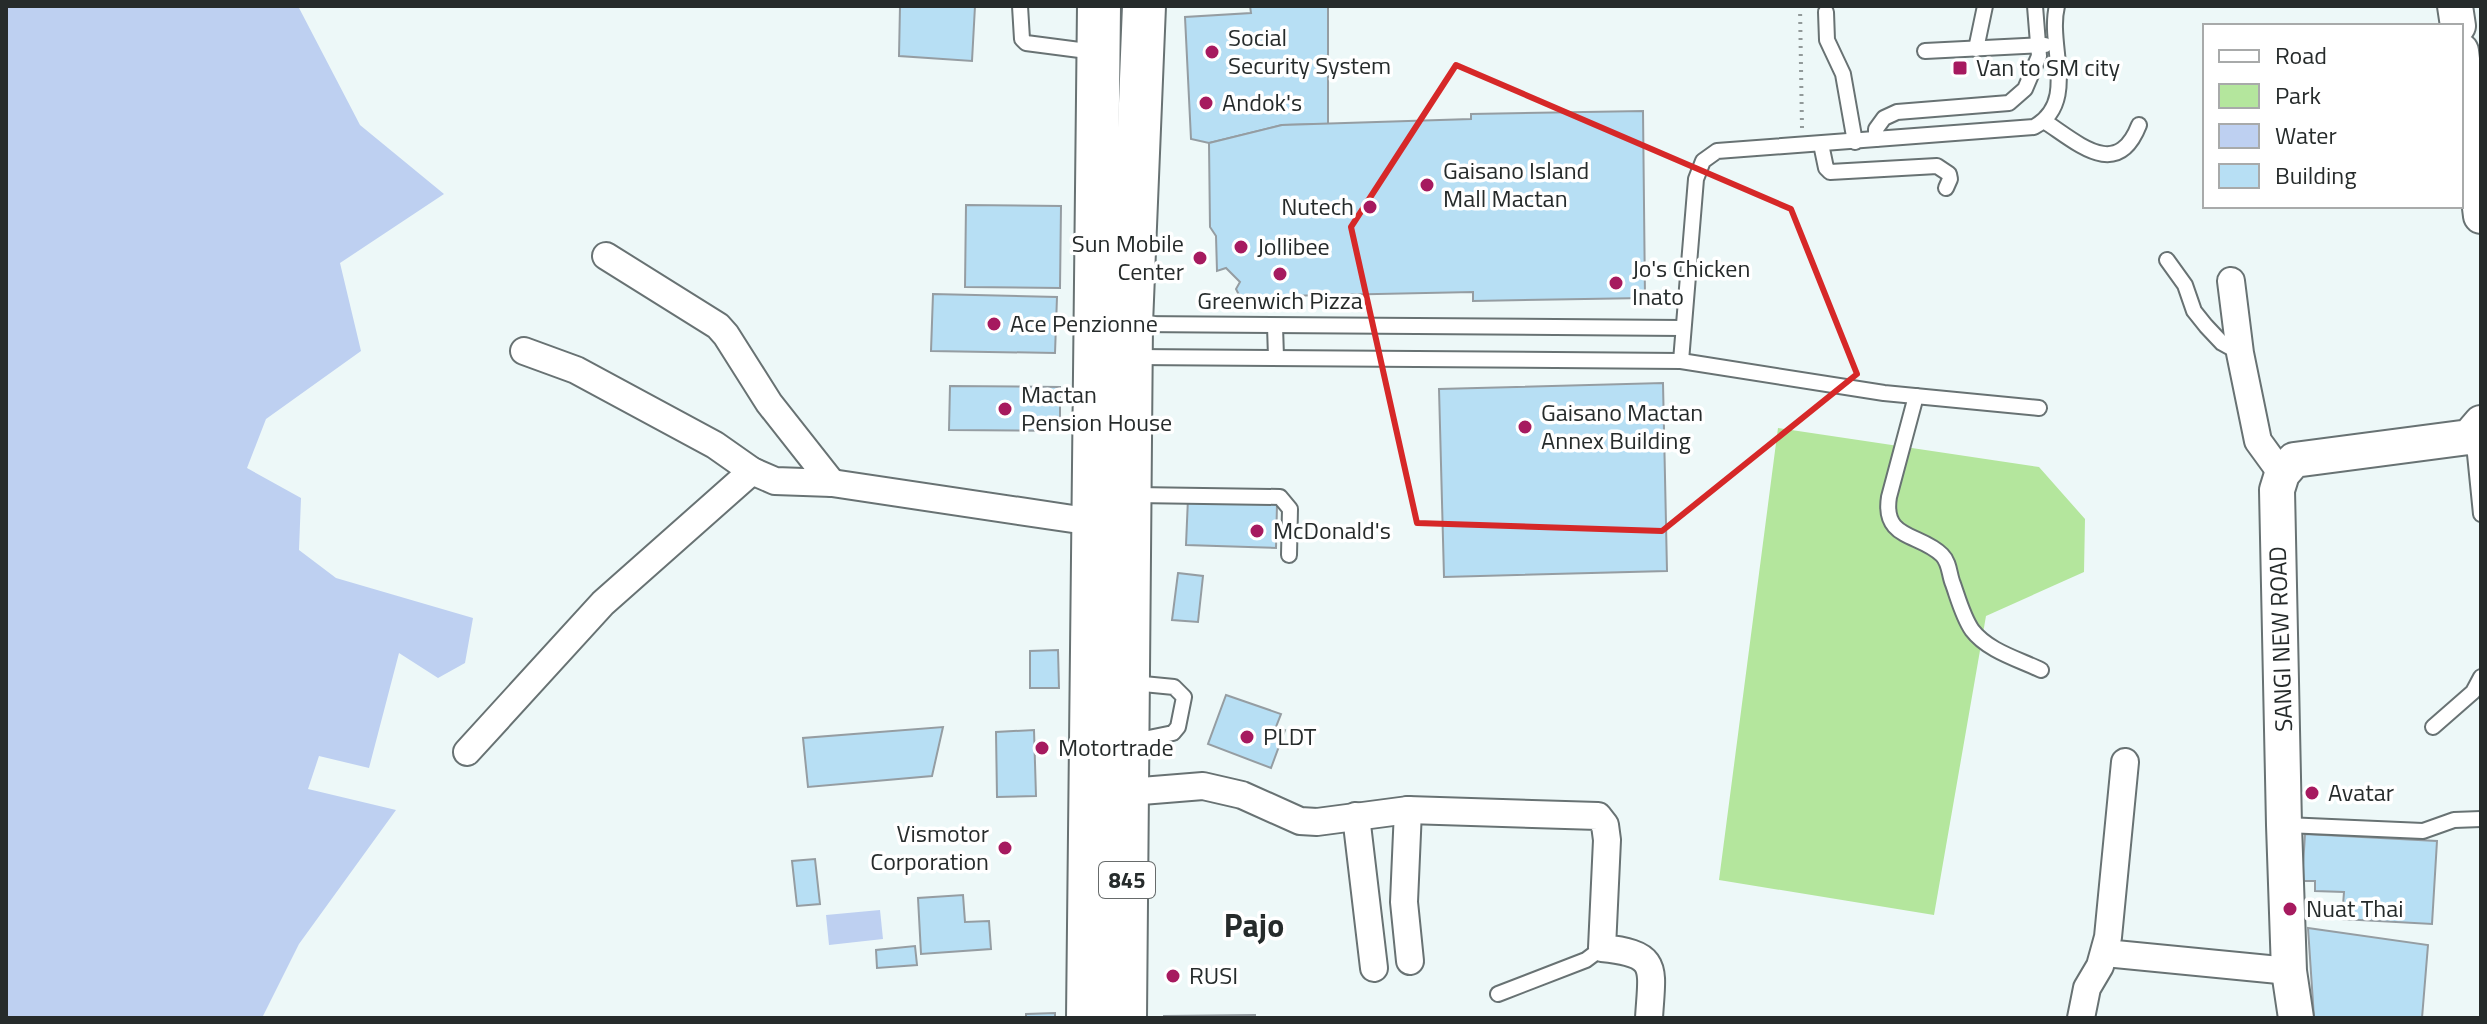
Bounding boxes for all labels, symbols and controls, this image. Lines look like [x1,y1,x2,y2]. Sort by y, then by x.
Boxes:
place label: Social Security System [1228,19,1391,83]
legend [2203,24,2463,208]
text: Road [2275,37,2327,73]
marker: Social Security System [1203,43,1221,61]
place label: Van to SM city [1976,49,2120,85]
marker: Van to SM city [1951,59,1969,77]
text: Park [2275,77,2321,113]
place label: Andok's [1222,84,1302,120]
marker: Andok's [1197,94,1215,112]
text: Water [2275,117,2337,153]
place label: Gaisano Island Mall Mactan [1443,152,1589,216]
text: Building [2275,157,2357,193]
marker: Gaisano Island Mall Mactan [1418,176,1436,194]
place label: Nutech [1281,188,1354,224]
marker: Nutech [1361,198,1379,216]
place label: Sun Mobile Center [1072,225,1184,289]
place label: Jollibee [1257,228,1330,264]
marker: Jollibee [1232,238,1250,256]
marker: Sun Mobile Center [1191,249,1209,267]
place label: Jo's Chicken Inato [1632,250,1750,314]
marker: Greenwich Pizza [1271,265,1289,283]
marker: Jo's Chicken Inato [1607,274,1625,292]
place label: Greenwich Pizza [1197,282,1363,318]
place label: Ace Penzionne [1010,305,1158,341]
marker: Ace Penzionne [985,315,1003,333]
place label: Mactan Pension House [1021,376,1172,440]
place label: Gaisano Mactan Annex Building [1541,394,1703,458]
marker: Mactan Pension House [996,400,1014,418]
marker: Gaisano Mactan Annex Building [1516,418,1534,436]
place label: McDonald's [1273,512,1391,548]
marker: McDonald's [1248,522,1266,540]
street label: SANGI NEW ROAD [2259,546,2301,732]
place label: PLDT [1263,718,1317,754]
marker: PLDT [1238,728,1256,746]
place label: Motortrade [1058,729,1174,765]
marker: Motortrade [1033,739,1051,757]
place label: Avatar [2328,774,2394,810]
marker: Avatar [2303,784,2321,802]
place label: Vismotor Corporation [870,815,989,879]
marker: Vismotor Corporation [996,839,1014,857]
road number: 845 [1099,862,1155,898]
place label: Nuat Thai [2306,890,2404,926]
marker: Nuat Thai [2281,900,2299,918]
district label: Pajo [1224,901,1284,949]
place label: RUSI [1189,957,1238,993]
marker: RUSI [1164,967,1182,985]

